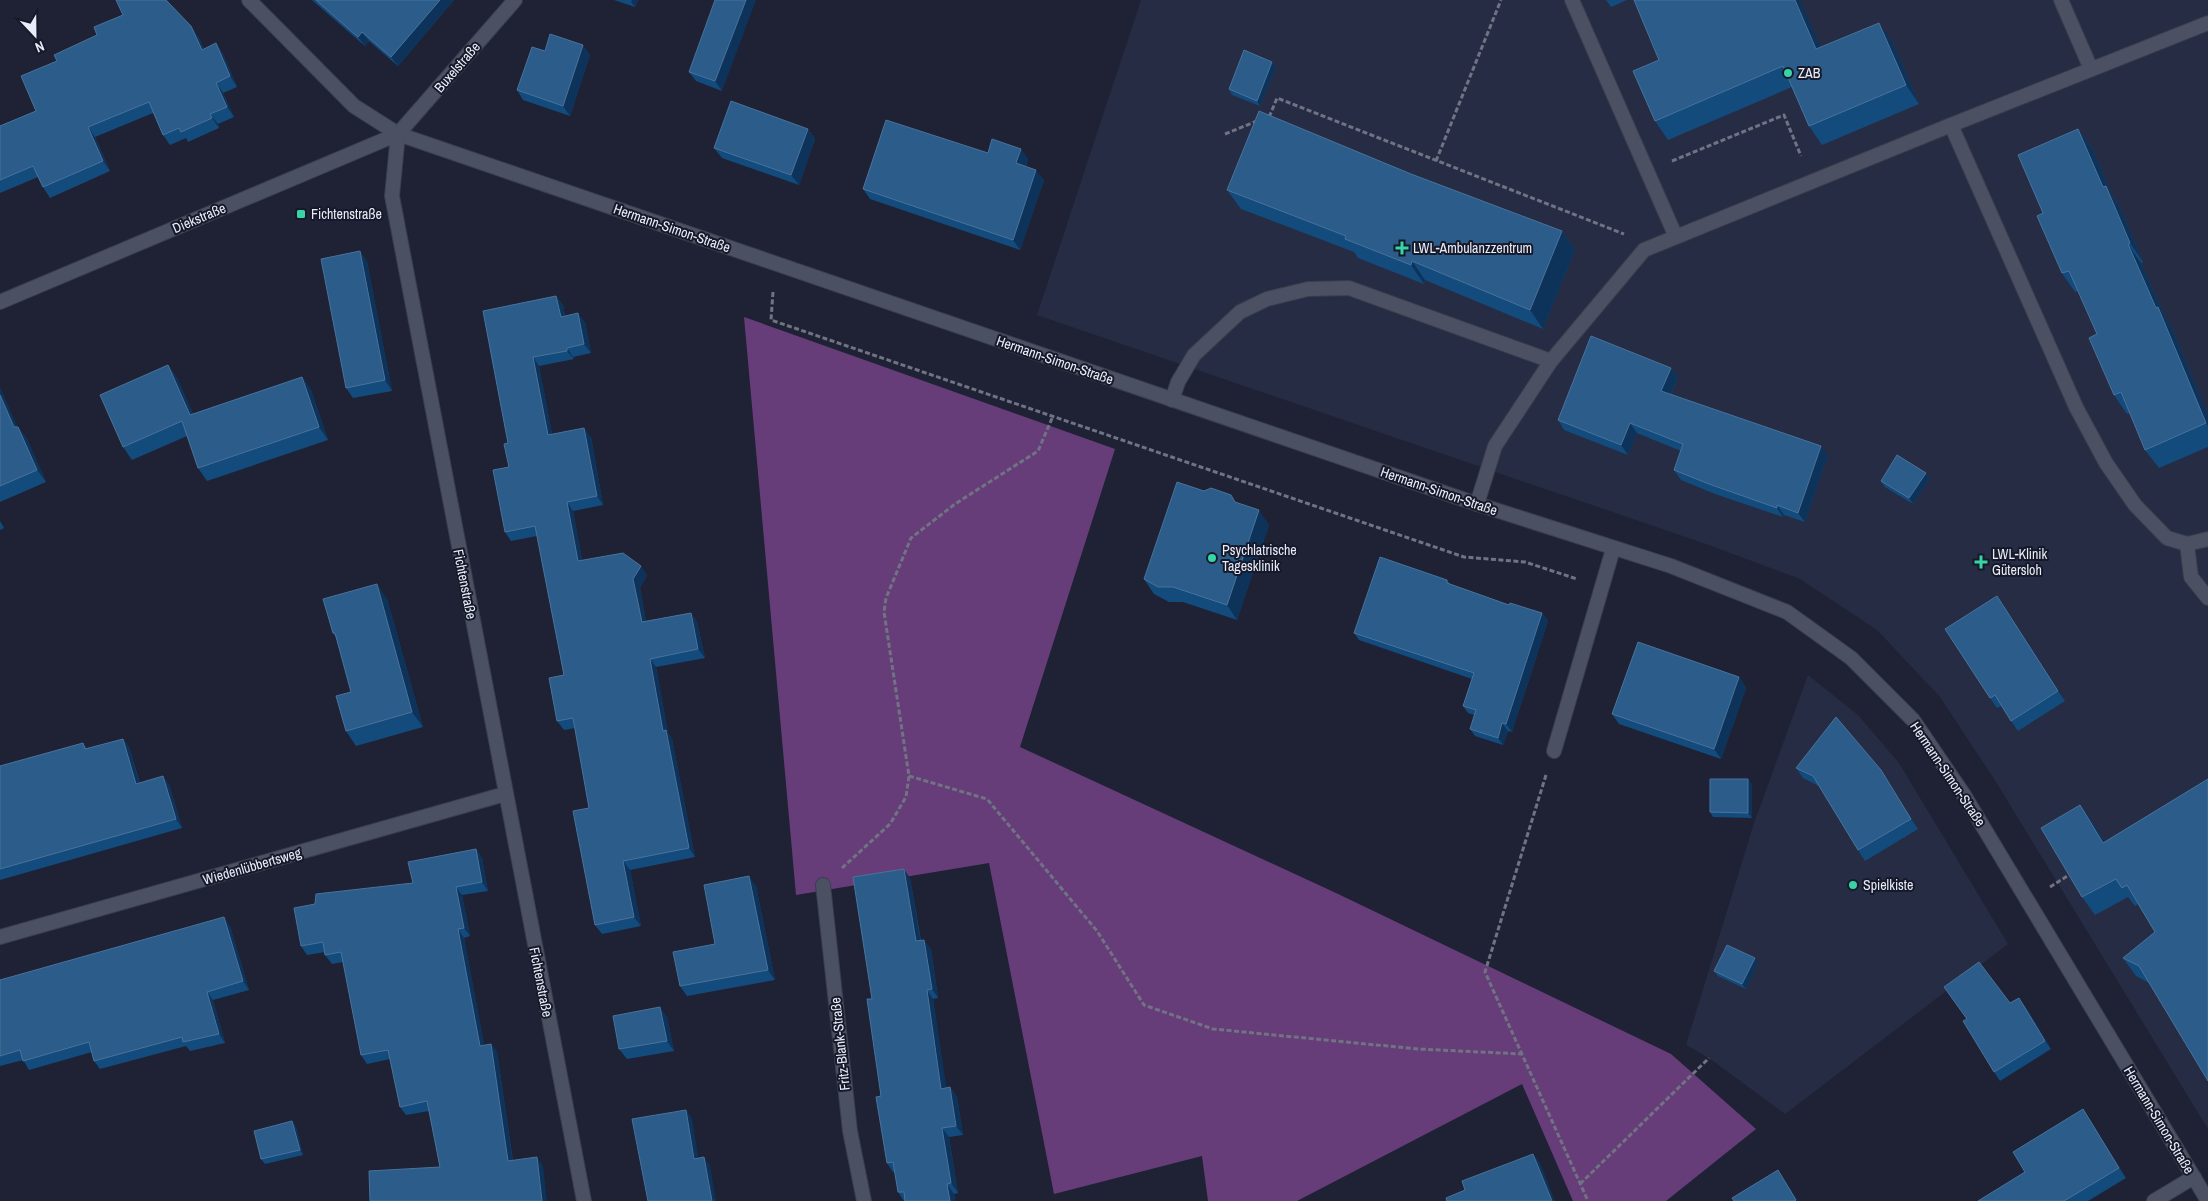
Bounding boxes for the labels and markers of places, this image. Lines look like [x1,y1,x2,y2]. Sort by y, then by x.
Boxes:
place label: ZAB [1798,64,1821,82]
marker: ZAB [1782,67,1794,79]
place label: Fichtenstraße [311,205,382,223]
marker: Fichtenstraße [295,208,307,220]
place label: LWL-Ambulanzzentrum [1413,239,1532,257]
marker: LWL-Ambulanzzentrum [1395,241,1409,255]
place label: Psychlatrische Tagesklinik [1222,541,1297,575]
place label: LWL-Klinik Gütersloh [1992,545,2048,579]
marker: Psychlatrische Tagesklinik [1206,552,1218,564]
marker: LWL-Klinik Gütersloh [1974,555,1988,569]
place label: Spielkiste [1863,876,1913,894]
marker: Spielkiste [1847,879,1859,891]

